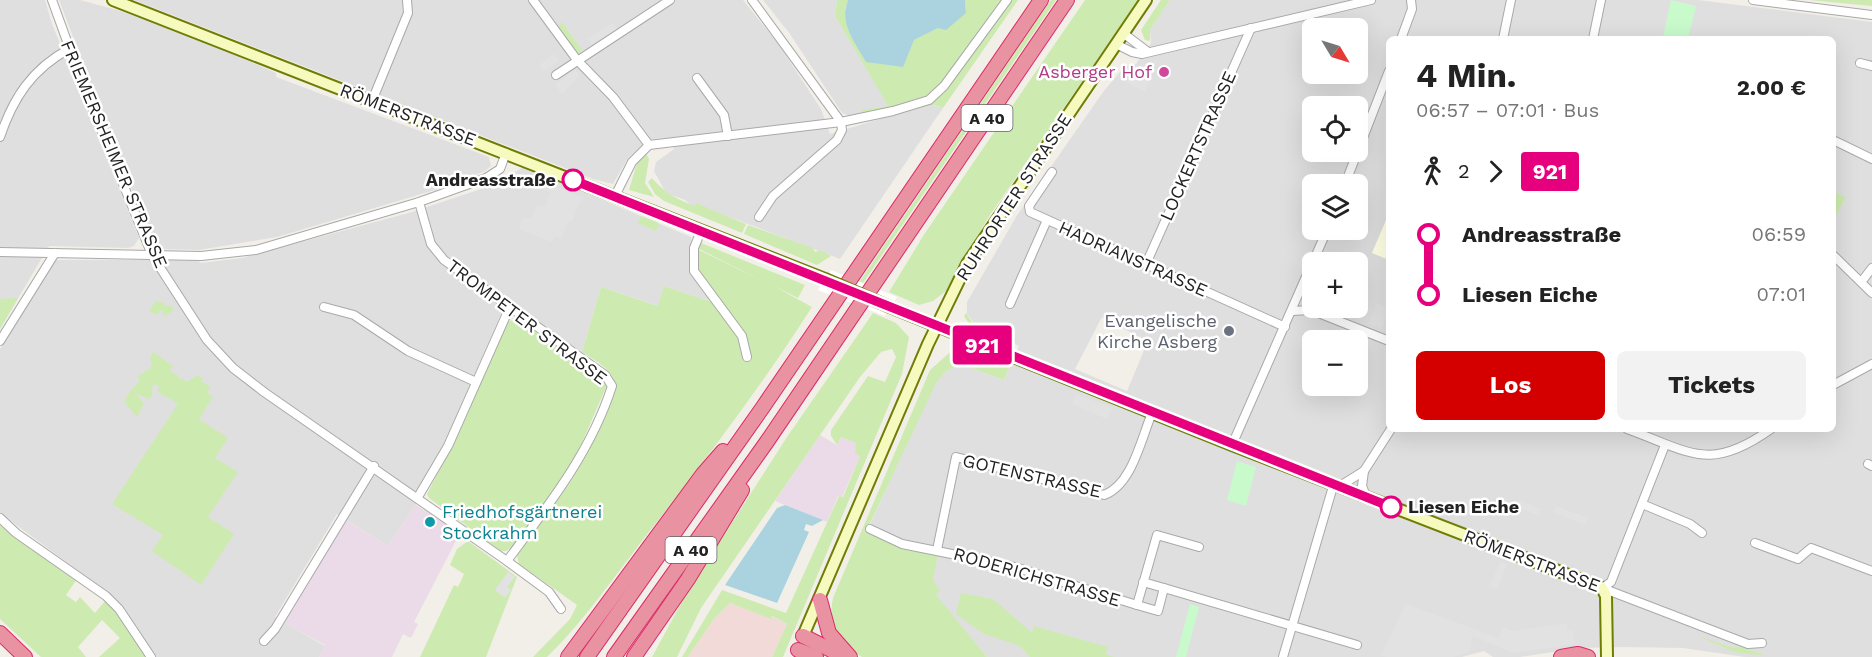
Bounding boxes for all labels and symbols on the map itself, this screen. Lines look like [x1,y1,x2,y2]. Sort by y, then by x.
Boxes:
north arrow [1302,18,1368,84]
street label: FRIEMERSHEIMER STRASSE [57,37,172,271]
place label: Asberger Hof [1038,61,1152,82]
marker: Asberger Hof [1157,65,1171,79]
street label: LOCKERTSTRASSE [1155,68,1240,224]
street label: RÖMERSTRASSE [337,79,479,150]
road number: A 40 [962,105,1012,131]
street label: RUHRORTER STRASSE [952,109,1076,284]
place label: Andreasstraße [426,169,556,190]
marker: Andreasstraße [562,169,584,191]
street label: HADRIANSTRASSE [1056,216,1211,301]
street label: TROMPETER STRASSE [443,255,611,389]
place label: Evangelische Kirche Asberg [1097,310,1217,352]
marker: Evangelische Kirche Asberg [1222,324,1236,338]
line badge: 921 [948,326,1016,364]
street label: GOTENSTRASSE [961,449,1104,502]
marker: Liesen Eiche [1380,496,1402,518]
place label: Liesen Eiche [1408,496,1519,517]
place label: Friedhofsgärtnerei Stockrahm [442,501,602,543]
marker: Friedhofsgärtnerei Stockrahm [423,515,437,529]
street label: RÖMERSTRASSE [1461,525,1603,596]
road number: A 40 [666,537,716,563]
street label: RODERICHSTRASSE [951,543,1123,610]

